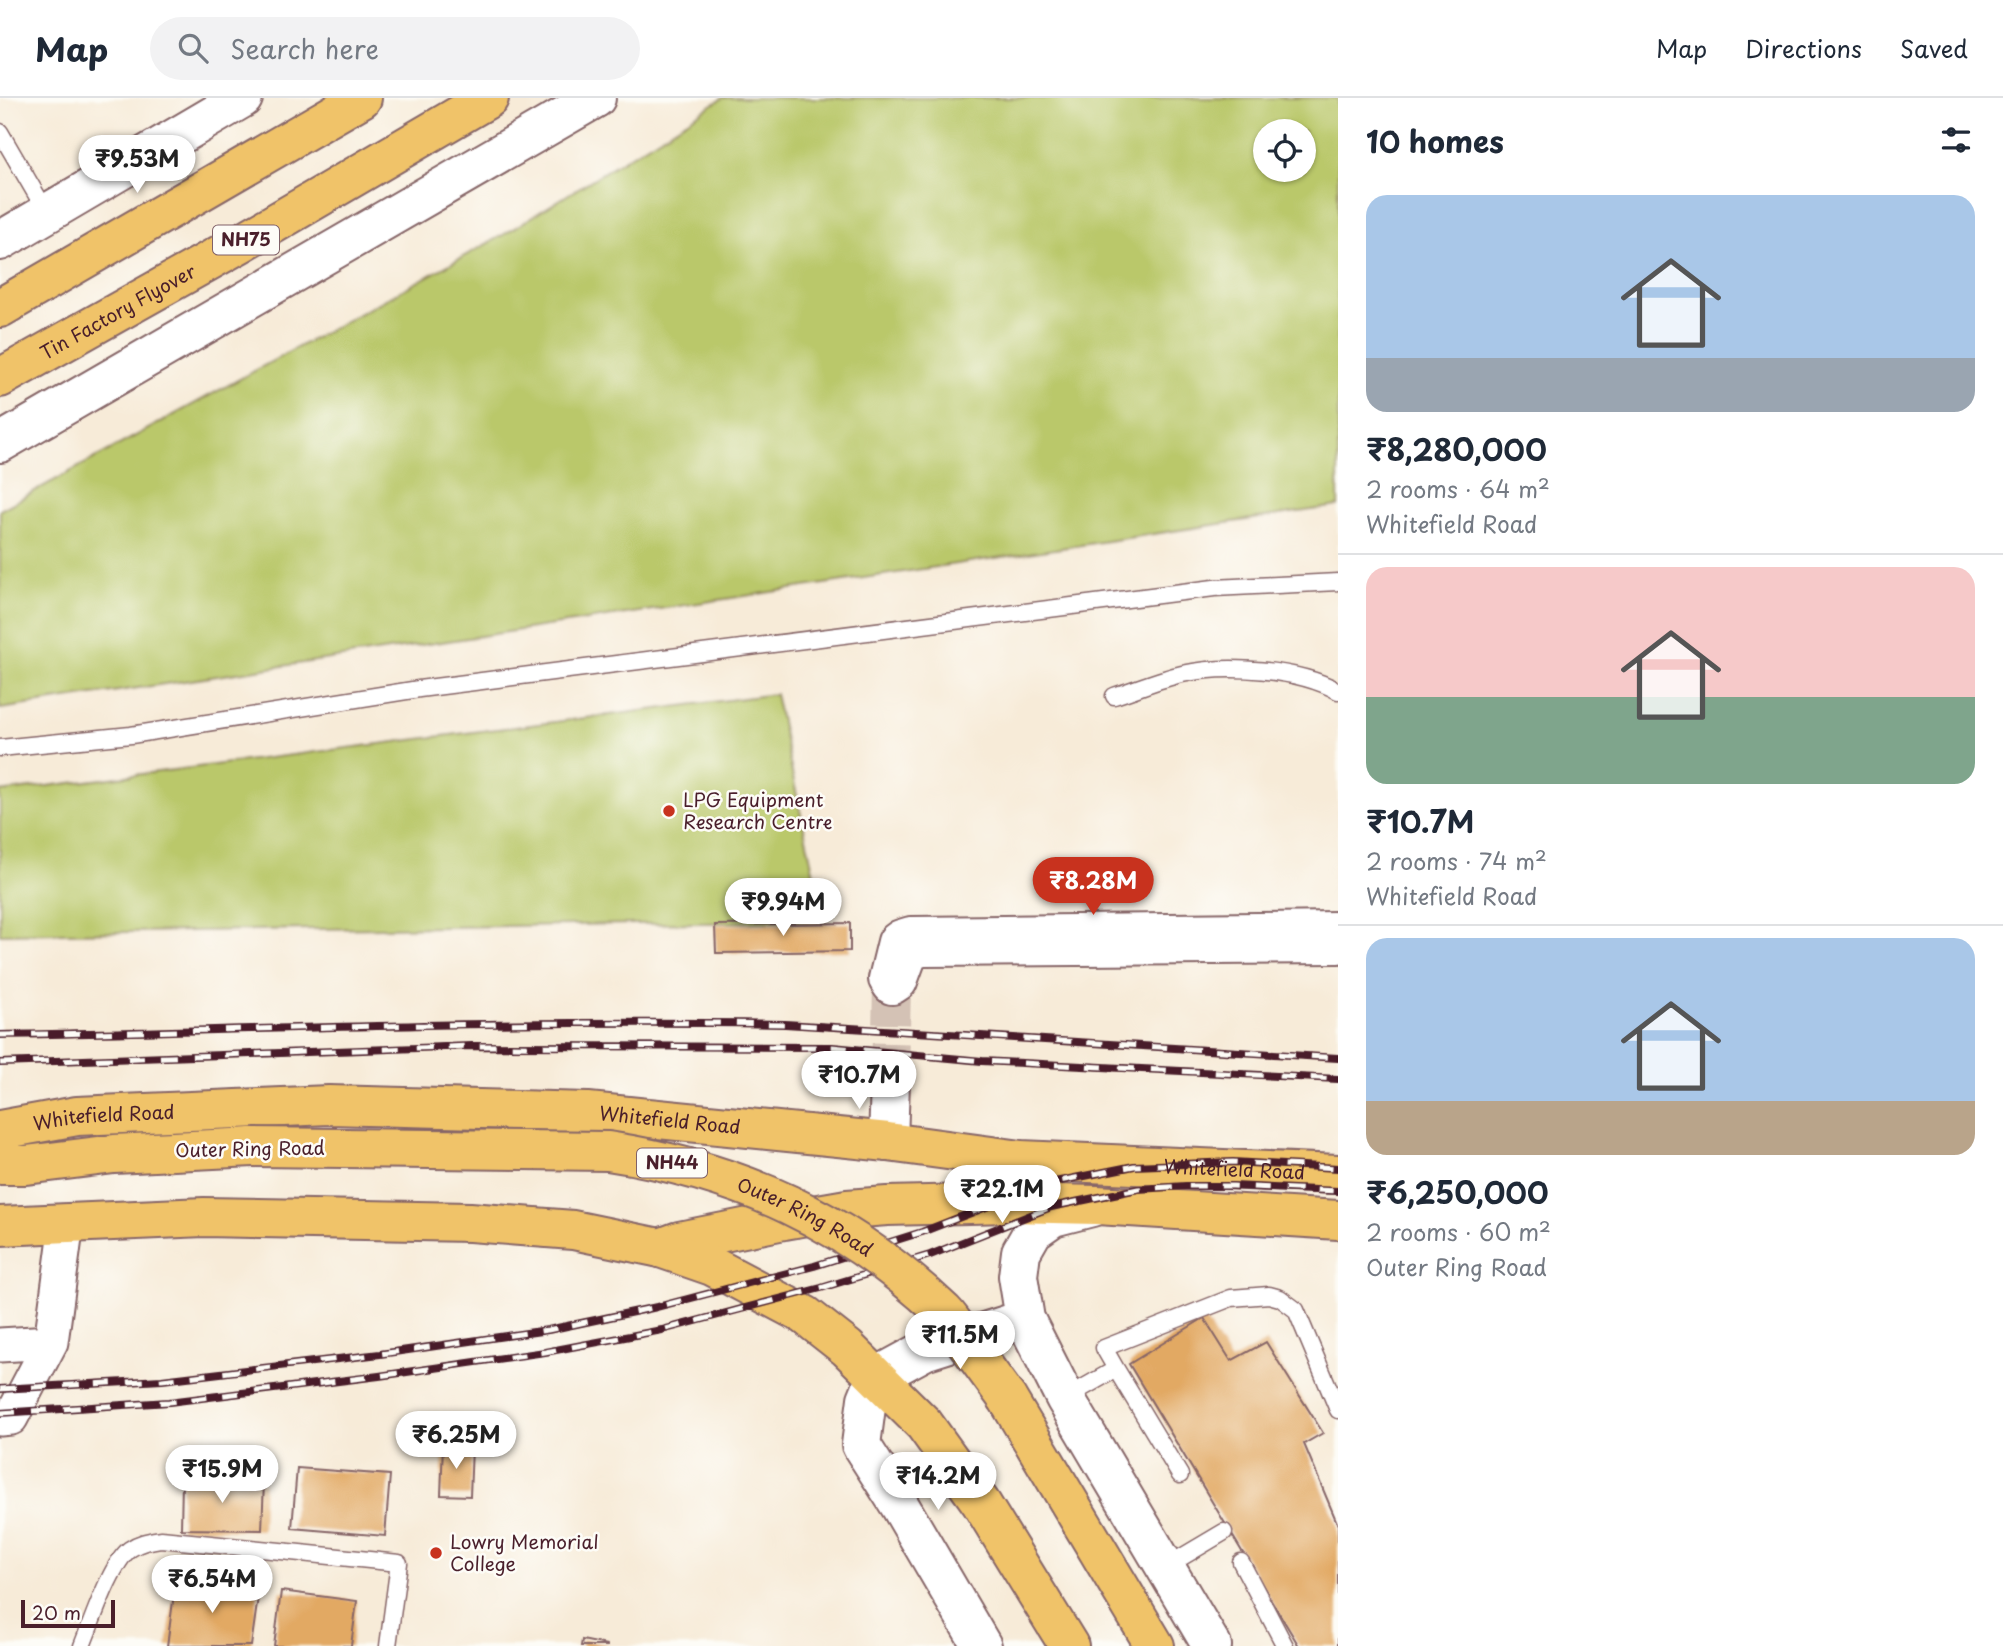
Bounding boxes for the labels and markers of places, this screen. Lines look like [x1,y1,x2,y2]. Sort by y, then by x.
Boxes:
pin: ₹9.53M [80,136,194,195]
place label: LPG Equipment Research Centre [683,785,832,835]
marker: LPG Equipment Research Centre [661,803,677,819]
pin: ₹8.28M [1036,858,1150,917]
pin: ₹9.94M [726,878,840,938]
pin: ₹10.7M [802,1052,916,1111]
pin: ₹22.1M [945,1166,1059,1225]
pin: ₹11.5M [903,1312,1017,1371]
pin: ₹6.25M [399,1412,513,1471]
pin: ₹15.9M [165,1446,279,1505]
pin: ₹14.2M [881,1452,995,1512]
place label: Lowry Memorial College [450,1527,599,1577]
marker: Lowry Memorial College [428,1545,444,1561]
pin: ₹6.54M [155,1556,269,1615]

